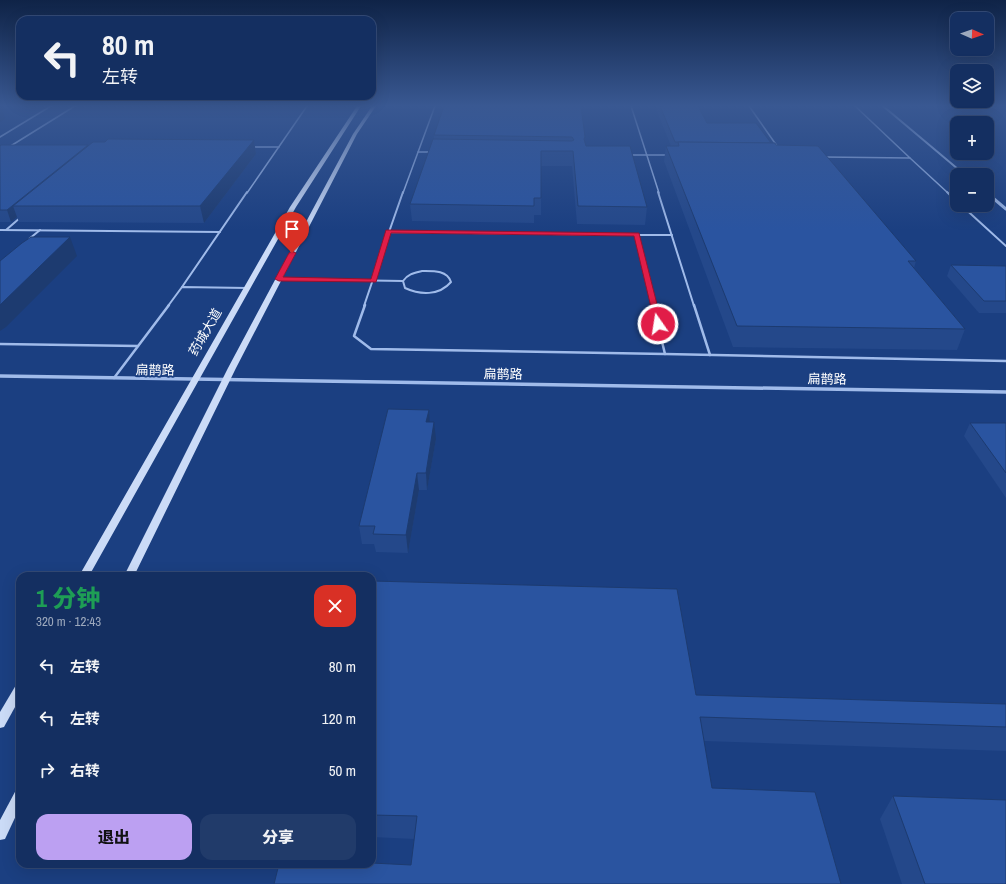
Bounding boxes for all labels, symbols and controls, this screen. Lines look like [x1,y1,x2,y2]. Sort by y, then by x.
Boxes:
north arrow [950,12,994,56]
map controls [950,12,994,212]
text: 80 m [102,26,154,64]
icon: left [36,32,88,84]
text: 左转 [102,64,138,89]
button: layers [950,64,994,108]
button: + [950,116,994,160]
button: − [950,168,994,212]
pin [275,212,309,253]
icon: arrive [281,218,303,240]
position arrow [637,303,679,345]
street label: 药城大道 [185,305,225,359]
street label: 扁鹊路 [135,361,175,379]
street label: 扁鹊路 [483,365,523,383]
street label: 扁鹊路 [807,370,847,388]
text: 1 分钟 [36,582,100,614]
button: close [314,585,356,627]
text: 320 m · 12:43 [36,613,101,630]
icon: left [36,655,58,677]
text: 左转 [70,656,100,677]
text: 80 m [329,656,356,677]
icon: left [36,707,58,729]
text: 左转 [70,708,100,729]
text: 120 m [322,708,356,729]
icon: right [36,759,58,781]
text: 右转 [70,760,100,781]
text: 50 m [329,760,356,781]
button: 退出 [36,814,192,860]
button: 分享 [200,814,356,860]

